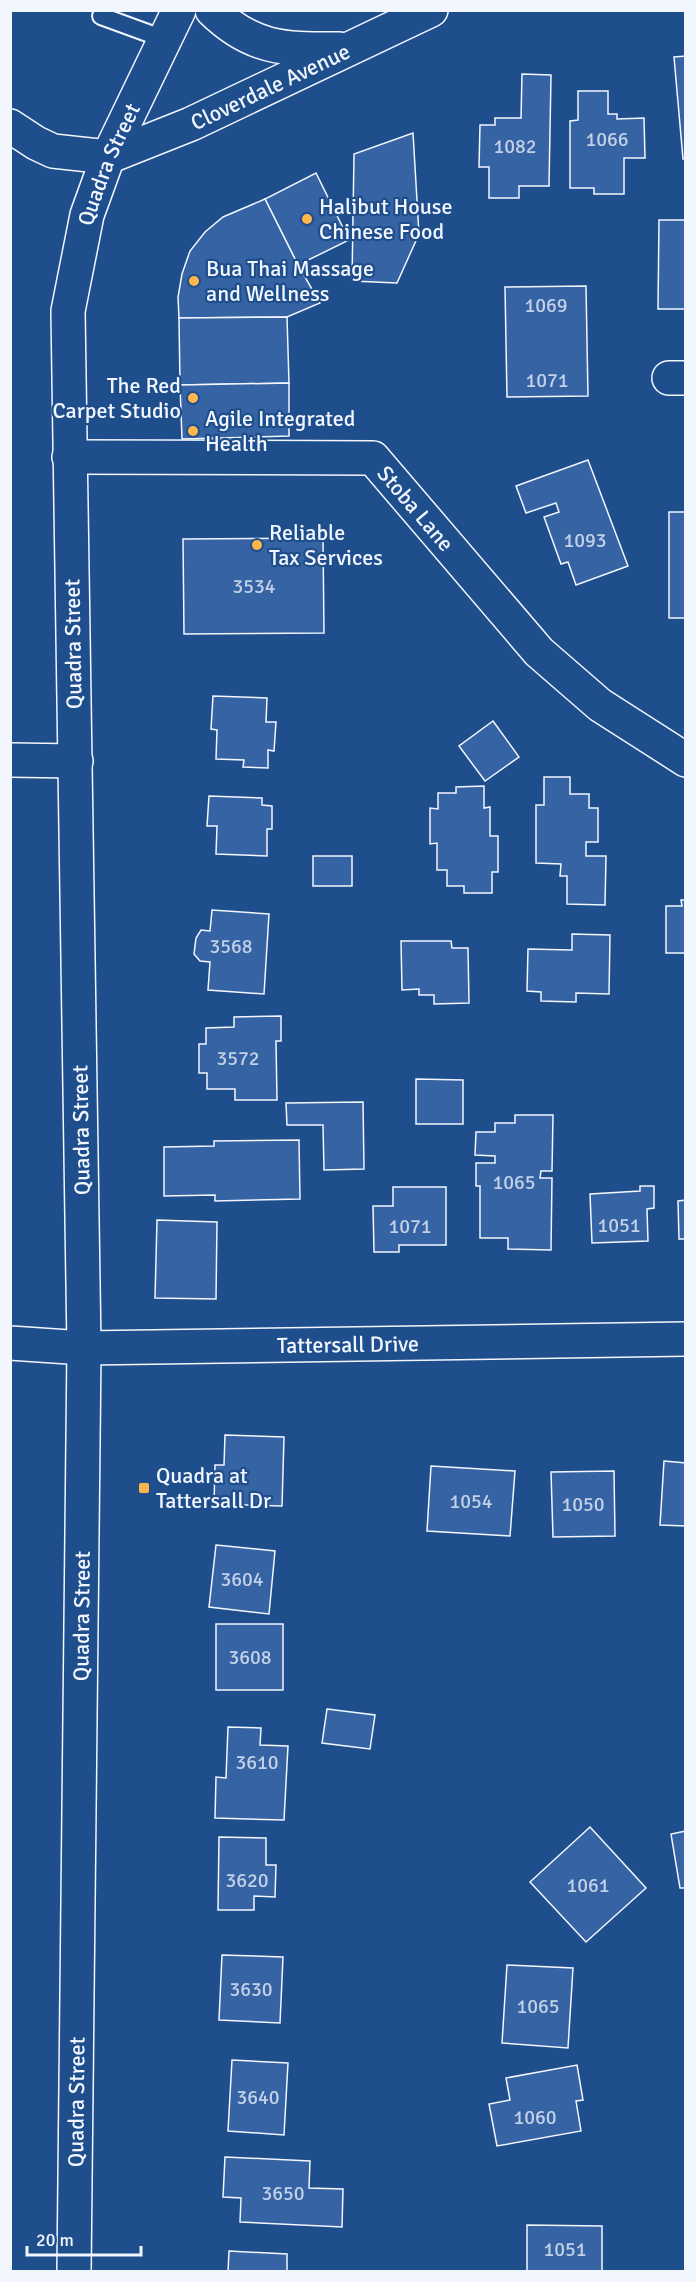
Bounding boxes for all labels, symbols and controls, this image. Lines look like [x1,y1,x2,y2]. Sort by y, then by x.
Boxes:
street label: Cloverdale Avenue [186,37,354,136]
street label: Quadra Street [72,98,146,228]
house number: 1066 [585,127,629,152]
house number: 1082 [493,134,537,159]
place label: Halibut House Chinese Food [319,193,452,245]
marker: Halibut House Chinese Food [300,212,314,226]
place label: Bua Thai Massage and Wellness [206,255,374,307]
marker: Bua Thai Massage and Wellness [187,274,201,288]
house number: 1069 [524,293,568,318]
house number: 1071 [525,368,569,393]
place label: The Red Carpet Studio [52,372,181,424]
marker: The Red Carpet Studio [186,391,200,405]
place label: Agile Integrated Health [205,405,356,457]
marker: Agile Integrated Health [186,424,200,438]
street label: Stoba Lane [372,460,460,557]
place label: Reliable Tax Services [269,519,383,571]
house number: 1093 [563,528,607,553]
marker: Reliable Tax Services [250,538,264,552]
house number: 3534 [232,574,276,599]
street label: Quadra Street [58,578,88,709]
house number: 3568 [209,934,253,959]
house number: 3572 [216,1046,260,1071]
street label: Quadra Street [66,1064,96,1195]
house number: 1065 [492,1170,536,1195]
house number: 1051 [597,1213,641,1238]
house number: 1071 [388,1214,432,1239]
street label: Tattersall Drive [277,1329,419,1359]
place label: Quadra at Tattersall Dr [156,1462,271,1514]
marker: Quadra at Tattersall Dr [137,1481,151,1495]
house number: 1054 [449,1489,493,1514]
house number: 1050 [561,1492,605,1517]
street label: Quadra Street [67,1550,95,1681]
house number: 3604 [220,1567,264,1592]
house number: 3608 [228,1645,272,1670]
house number: 3610 [235,1750,279,1775]
house number: 3620 [225,1868,269,1893]
house number: 1061 [566,1873,610,1898]
house number: 3630 [229,1977,273,2002]
house number: 1065 [516,1994,560,2019]
street label: Quadra Street [62,2036,90,2167]
house number: 3640 [236,2085,280,2110]
house number: 1060 [513,2105,557,2130]
house number: 3650 [261,2181,305,2206]
scale bar [27,2219,141,2257]
text: 20 m [36,2229,74,2251]
house number: 1051 [543,2237,587,2262]

